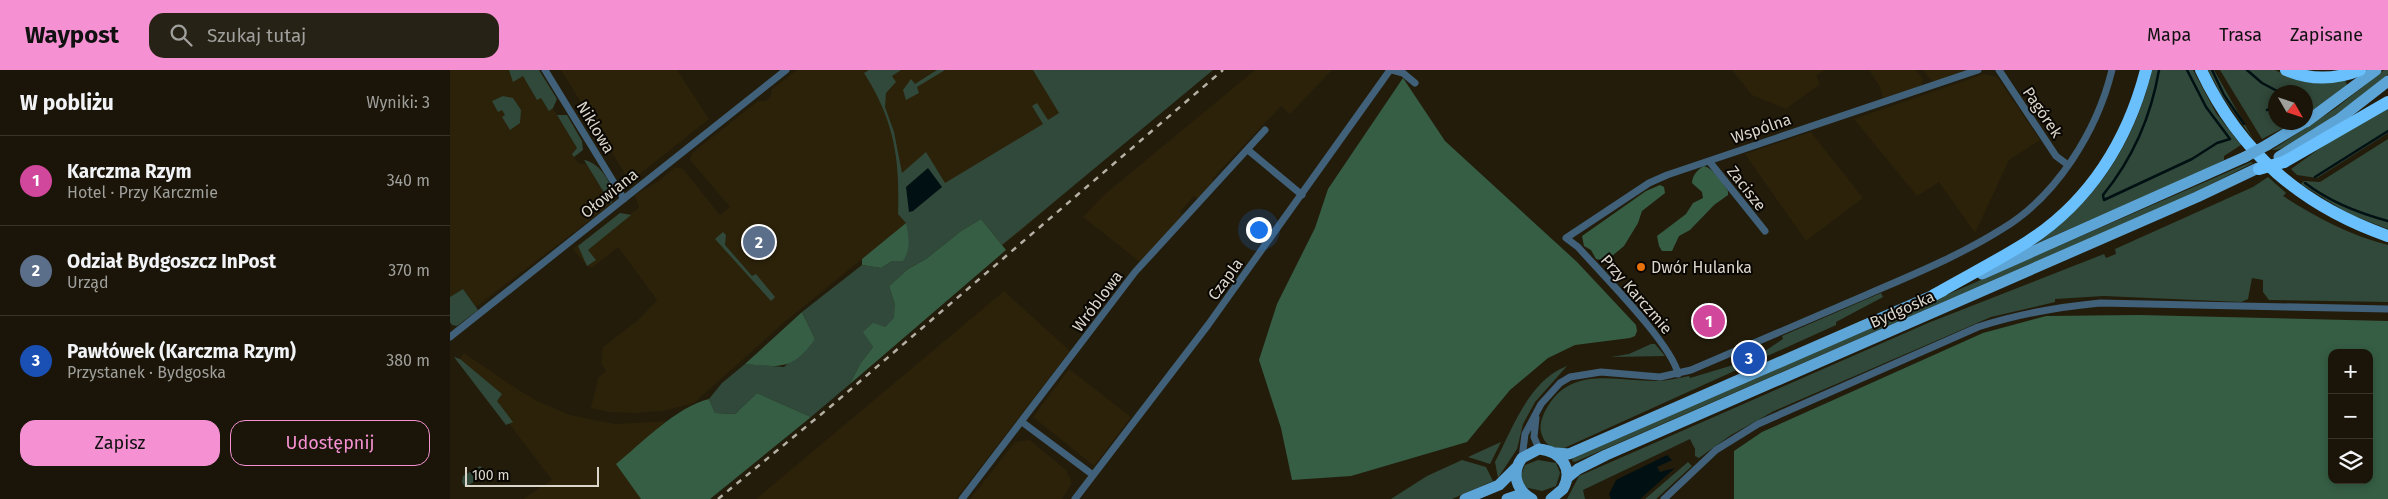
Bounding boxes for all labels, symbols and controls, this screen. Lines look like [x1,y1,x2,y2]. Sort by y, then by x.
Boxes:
search box [149,13,499,58]
text: Waypost [25,21,119,49]
icon: search [167,21,195,49]
text: Szukaj tutaj [207,24,306,47]
text: Mapa [2147,24,2191,46]
text: Trasa [2219,24,2262,46]
text: Zapisane [2290,24,2363,46]
street label: Pagórek [2019,83,2067,142]
north arrow [2268,85,2313,130]
text: W pobliżu [20,90,114,116]
text: Wyniki: 3 [366,93,430,112]
street label: Niklowa [573,98,619,157]
street label: Wspólna [1729,109,1794,148]
text: Karczma Rzym [67,160,191,183]
street label: Zacisze [1723,162,1770,215]
street label: Ołowiana [577,165,642,222]
text: 1 [32,171,40,190]
text: 340 m [387,171,430,190]
text: Hotel · Przy Karczmie [67,183,218,202]
your location [1246,217,1272,243]
pin: 2 [743,223,775,261]
text: Odział Bydgoszcz InPost [67,250,276,273]
street label: Przy Karczmie [1597,251,1676,338]
street label: Czapla [1204,255,1247,304]
place label: Dwór Hulanka [1651,258,1752,277]
text: 2 [32,261,40,280]
text: 370 m [388,261,430,280]
marker: Dwór Hulanka [1635,261,1647,273]
street label: Wróblowa [1068,267,1127,336]
text: Urząd [67,273,109,292]
street label: Bydgoska [1867,287,1937,332]
pin: 1 [1693,302,1725,340]
pin: 3 [1733,339,1765,377]
text: Pawłówek (Karczma Rzym) [67,340,296,363]
map controls [2328,349,2373,484]
button: + [2328,349,2373,394]
text: 3 [32,351,40,370]
text: 380 m [386,351,430,370]
text: Przystanek · Bydgoska [67,363,226,382]
button: − [2328,394,2373,439]
button: Zapisz [20,420,220,466]
button: Udostępnij [230,420,430,466]
button: layers [2328,439,2373,484]
scale bar [465,464,599,487]
text: 100 m [472,467,509,484]

